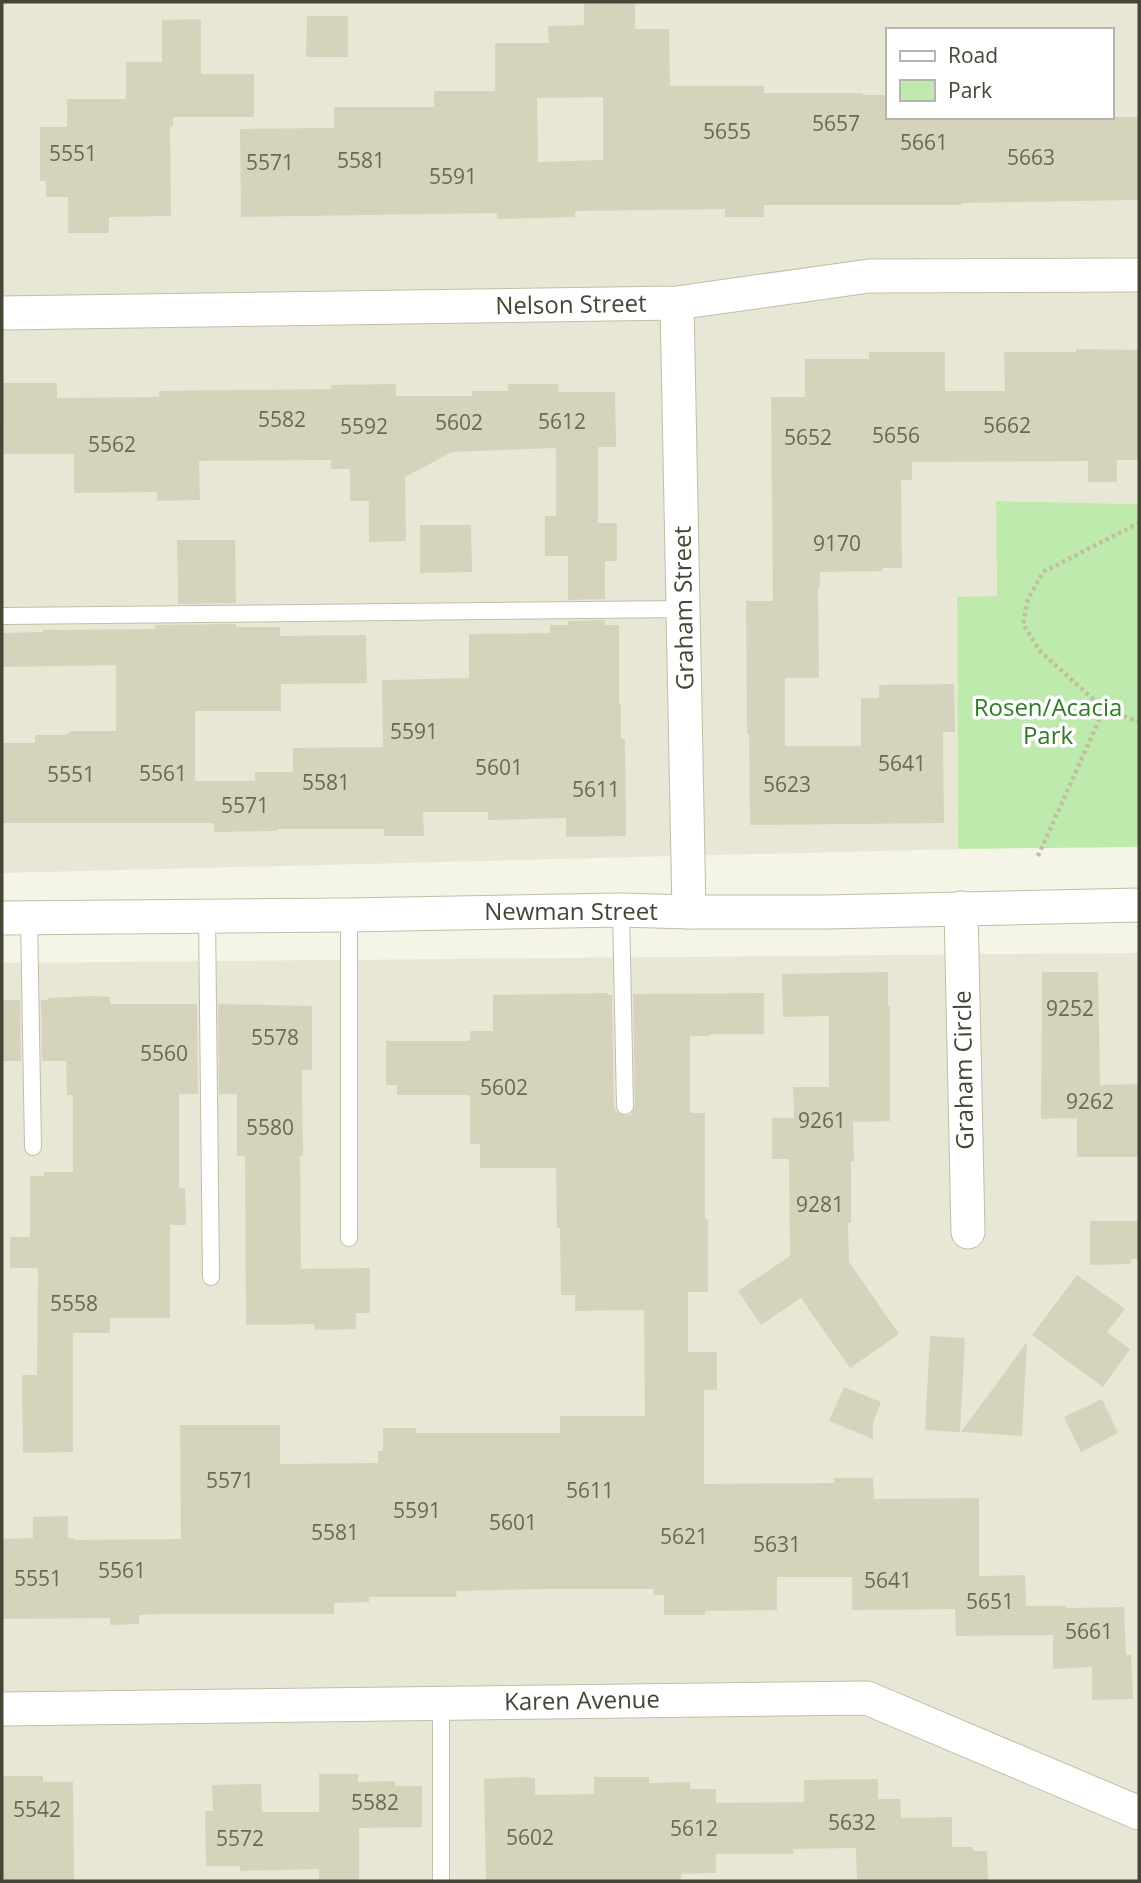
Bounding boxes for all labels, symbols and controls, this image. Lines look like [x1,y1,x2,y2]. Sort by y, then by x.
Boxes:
legend [886,28,1113,119]
text: Road [948,41,998,69]
text: Park [948,76,992,104]
house number: 5657 [812,109,860,137]
house number: 5655 [703,117,751,145]
house number: 5661 [900,128,948,156]
house number: 5551 [49,139,97,167]
house number: 5663 [1007,143,1055,171]
house number: 5581 [337,146,385,174]
house number: 5571 [246,148,294,176]
house number: 5591 [429,162,477,190]
street label: Nelson Street [495,286,647,321]
house number: 5582 [258,405,306,433]
house number: 5612 [538,407,586,435]
house number: 5602 [435,408,483,436]
house number: 5662 [983,411,1031,439]
house number: 5592 [340,412,388,440]
house number: 5656 [872,421,920,449]
house number: 5652 [784,423,832,451]
house number: 5562 [88,430,136,458]
street label: Graham Street [665,526,700,690]
house number: 9170 [813,529,861,557]
park label: Rosen/Acacia Park [974,690,1122,751]
house number: 5591 [390,717,438,745]
house number: 5641 [878,749,926,777]
house number: 5601 [475,753,523,781]
house number: 5561 [139,759,187,787]
house number: 5551 [47,760,95,788]
house number: 5581 [302,768,350,796]
house number: 5623 [763,770,811,798]
house number: 5611 [572,775,620,803]
house number: 5571 [221,791,269,819]
street label: Newman Street [484,894,658,927]
street label: Graham Circle [945,990,980,1150]
house number: 9252 [1046,994,1094,1022]
house number: 5578 [251,1023,299,1051]
house number: 5560 [140,1039,188,1067]
house number: 5602 [480,1073,528,1101]
house number: 9262 [1066,1087,1114,1115]
house number: 9261 [798,1106,846,1134]
house number: 5580 [246,1113,294,1141]
house number: 9281 [796,1190,844,1218]
house number: 5558 [50,1289,98,1317]
house number: 5571 [206,1466,254,1494]
house number: 5611 [566,1476,614,1504]
house number: 5591 [393,1496,441,1524]
house number: 5601 [489,1508,537,1536]
house number: 5581 [311,1518,359,1546]
house number: 5621 [660,1522,708,1550]
house number: 5631 [753,1530,801,1558]
house number: 5561 [98,1556,146,1584]
house number: 5551 [14,1564,62,1592]
house number: 5641 [864,1566,912,1594]
house number: 5651 [966,1587,1014,1615]
house number: 5661 [1065,1617,1113,1645]
street label: Karen Avenue [504,1682,660,1717]
house number: 5582 [351,1788,399,1816]
house number: 5542 [13,1795,61,1823]
house number: 5632 [828,1808,876,1836]
house number: 5612 [670,1814,718,1842]
house number: 5602 [506,1823,554,1851]
house number: 5572 [216,1824,264,1852]

